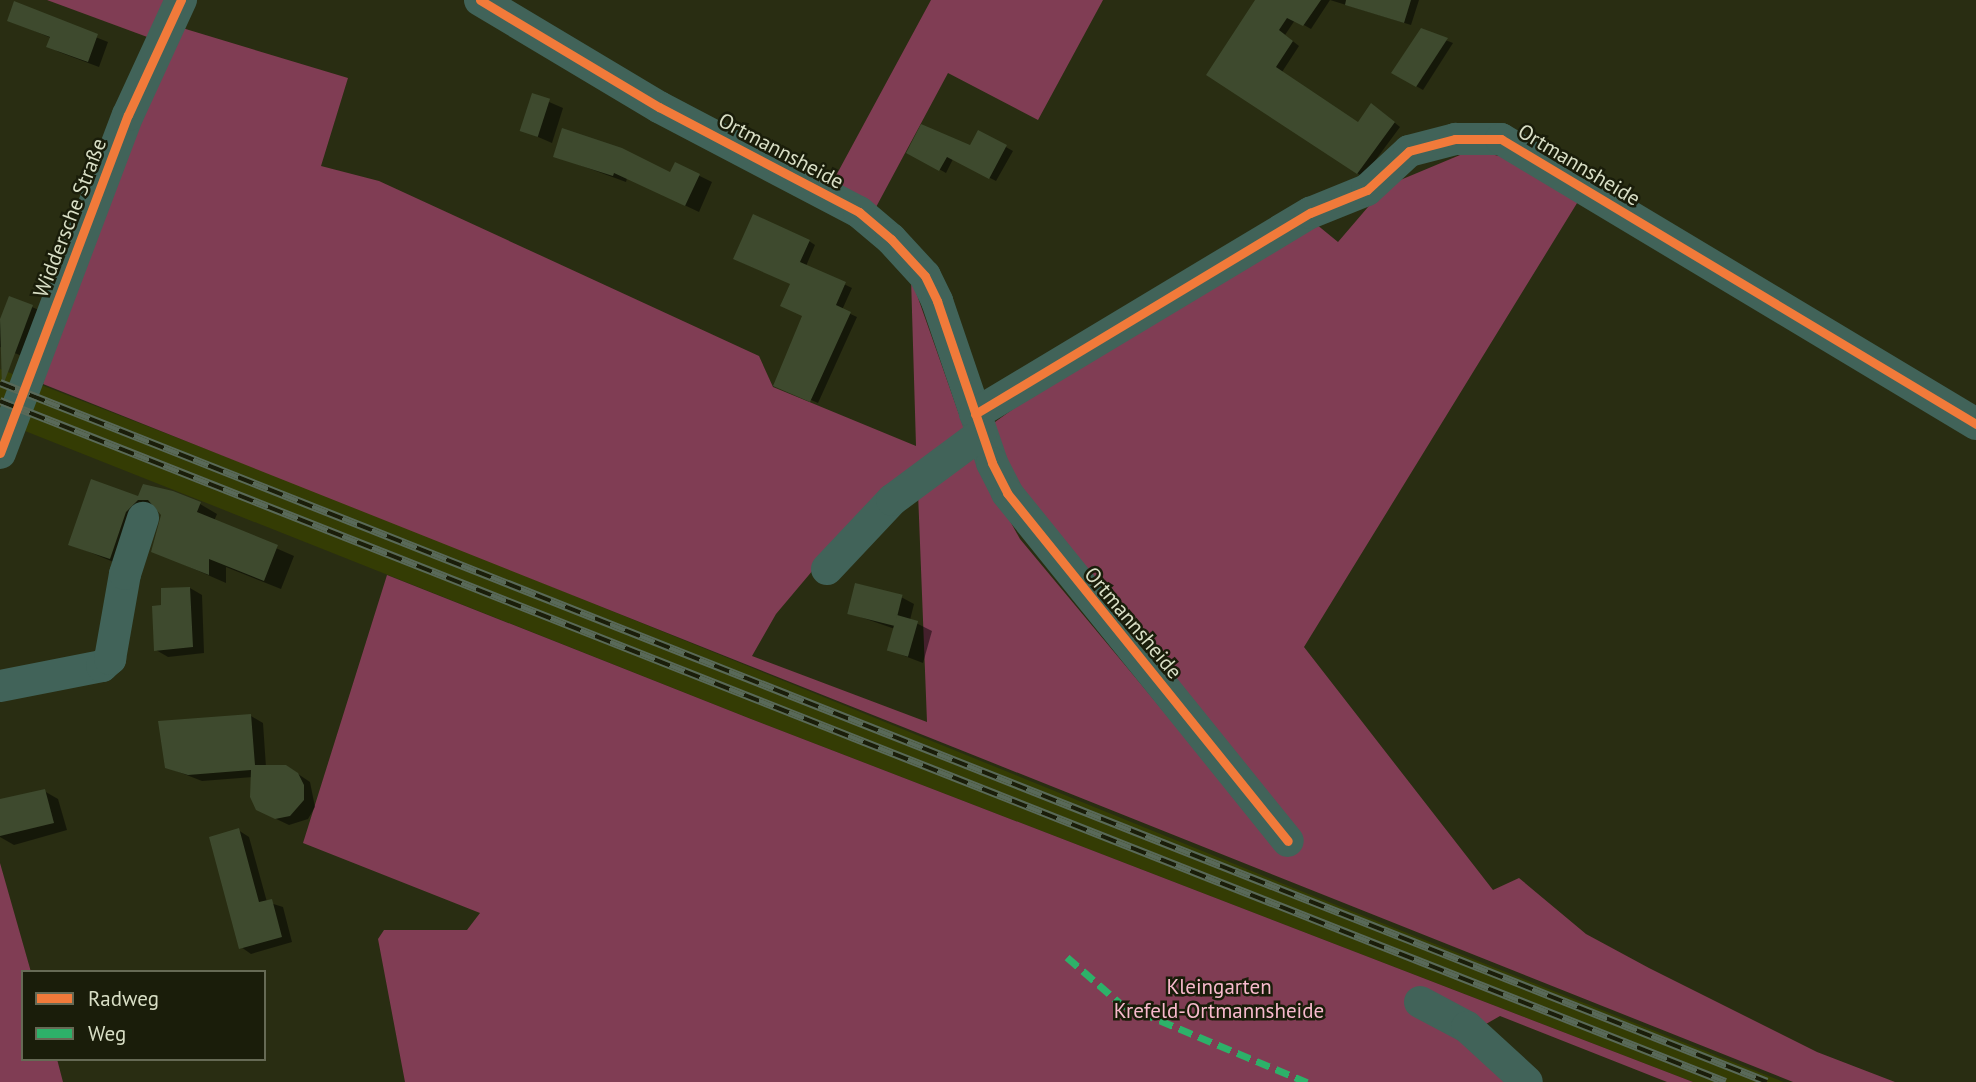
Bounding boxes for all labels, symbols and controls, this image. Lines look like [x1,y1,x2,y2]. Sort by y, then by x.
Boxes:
street label: Ortmannsheide [714,107,848,195]
street label: Ortmannsheide [1513,119,1645,211]
street label: Widdersche Straße [28,135,112,301]
street label: Ortmannsheide [1079,562,1187,684]
legend [21,970,266,1061]
park label: Kleingarten Krefeld-Ortmannsheide [1114,974,1324,1024]
text: Radweg [88,985,159,1012]
text: Weg [88,1020,126,1047]

